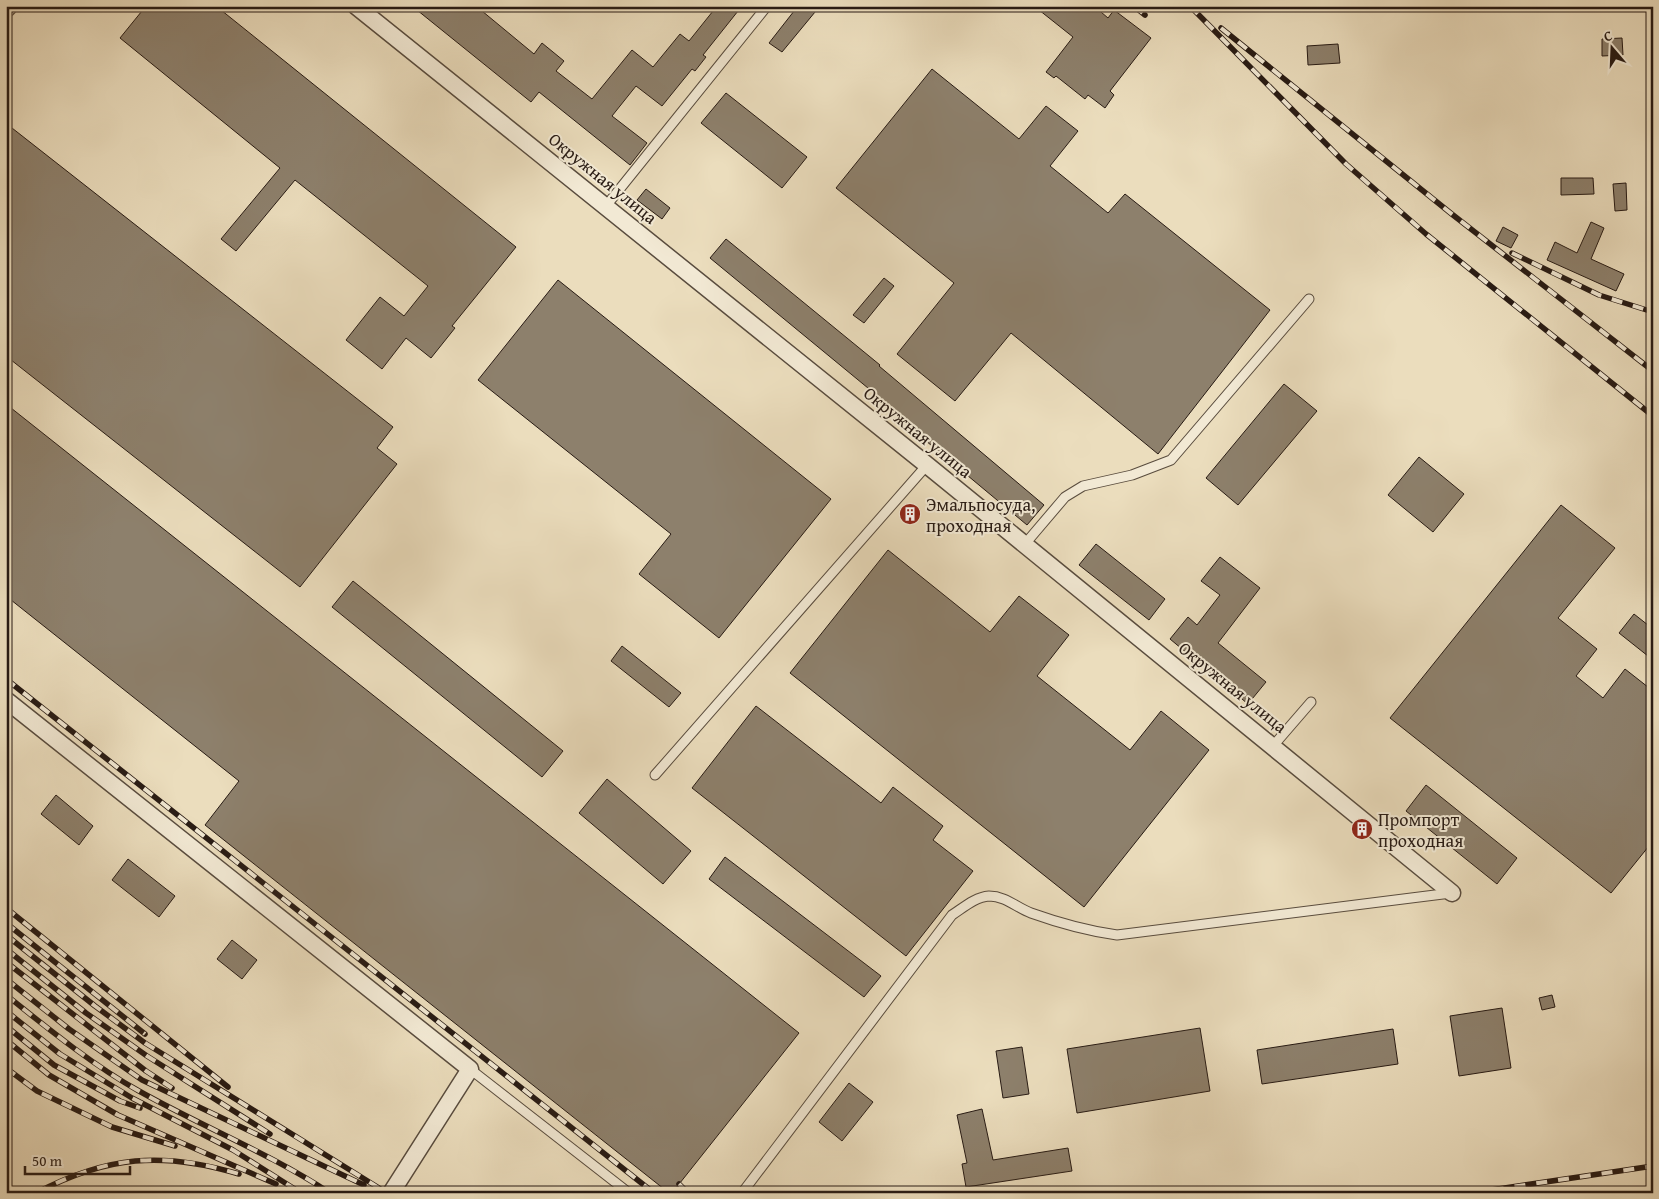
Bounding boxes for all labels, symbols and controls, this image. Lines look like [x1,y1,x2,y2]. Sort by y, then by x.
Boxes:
north arrow [1586,22,1636,72]
text: С [1601,25,1615,46]
street label: Окружная улица [543,126,664,231]
street label: Окружная улица [858,380,979,485]
place label: Эмальпосуда, проходная [926,491,1035,539]
building icon: Эмальпосуда, проходная [898,502,922,526]
street label: Окружная улица [1173,635,1294,740]
place label: Промпорт проходная [1378,806,1463,854]
building icon: Промпорт проходная [1350,817,1374,841]
scale bar [25,1144,130,1176]
text: 50 m [32,1150,63,1171]

